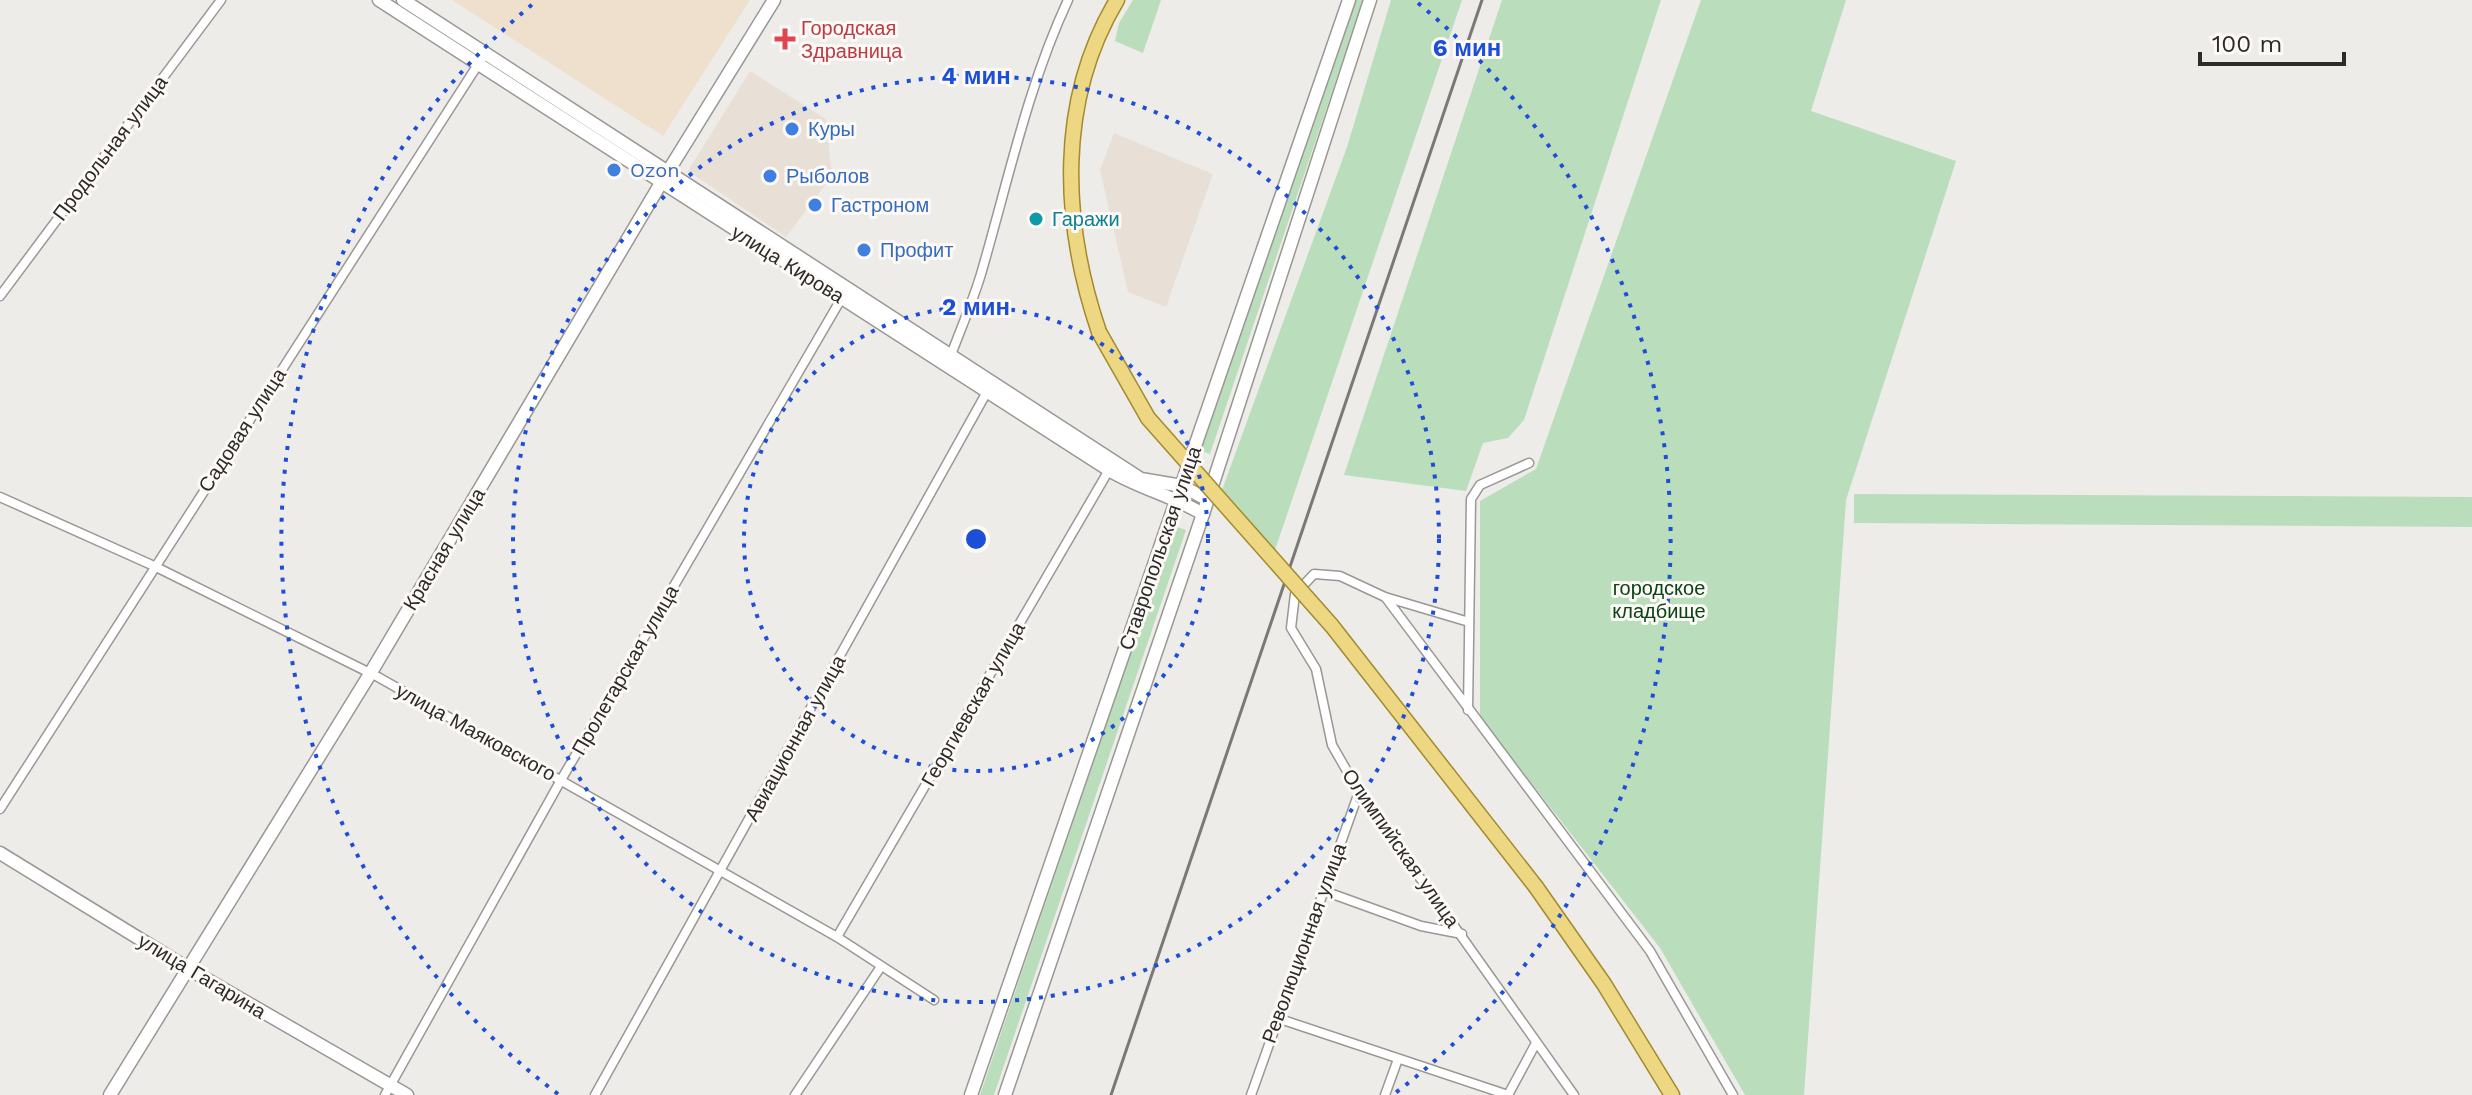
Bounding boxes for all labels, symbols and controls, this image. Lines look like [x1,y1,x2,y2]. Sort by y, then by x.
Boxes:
place label: Городская Здравница [801,16,903,63]
scale bar [2200,16,2344,66]
marker: Городская Здравница [776,30,794,48]
text: 100 m [2212,30,2282,58]
text: 6 мин [1433,34,1501,62]
text: 4 мин [941,62,1011,90]
street label: Продольная улица [48,70,173,225]
place label: Куры [808,117,855,141]
marker: Куры [783,120,801,138]
place label: Ozon [630,158,680,182]
marker: Ozon [605,161,623,179]
place label: Рыболов [786,164,870,188]
marker: Рыболов [761,167,779,185]
place label: Гастроном [831,193,929,217]
marker: Гастроном [806,196,824,214]
place label: Гаражи [1052,207,1120,231]
marker: Гаражи [1027,210,1045,228]
street label: улица Кирова [727,220,850,309]
place label: Профит [880,238,953,262]
marker: Профит [855,241,873,259]
text: 2 мин [942,293,1010,321]
street label: Садовая улица [193,363,291,496]
street label: Ставропольская улица [1114,442,1206,653]
street label: Красная улица [398,483,490,615]
centre of rings [962,525,990,553]
park label: городское кладбище [1612,576,1706,623]
street label: Пролетарская улица [566,580,684,759]
street label: Георгиевская улица [916,617,1030,790]
street label: Авиационная улица [739,650,851,825]
street label: улица Маяковского [392,678,560,786]
street label: Олимпийская улица [1337,764,1465,933]
street label: Революционная улица [1257,839,1352,1046]
street label: улица Гагарина [134,928,271,1024]

